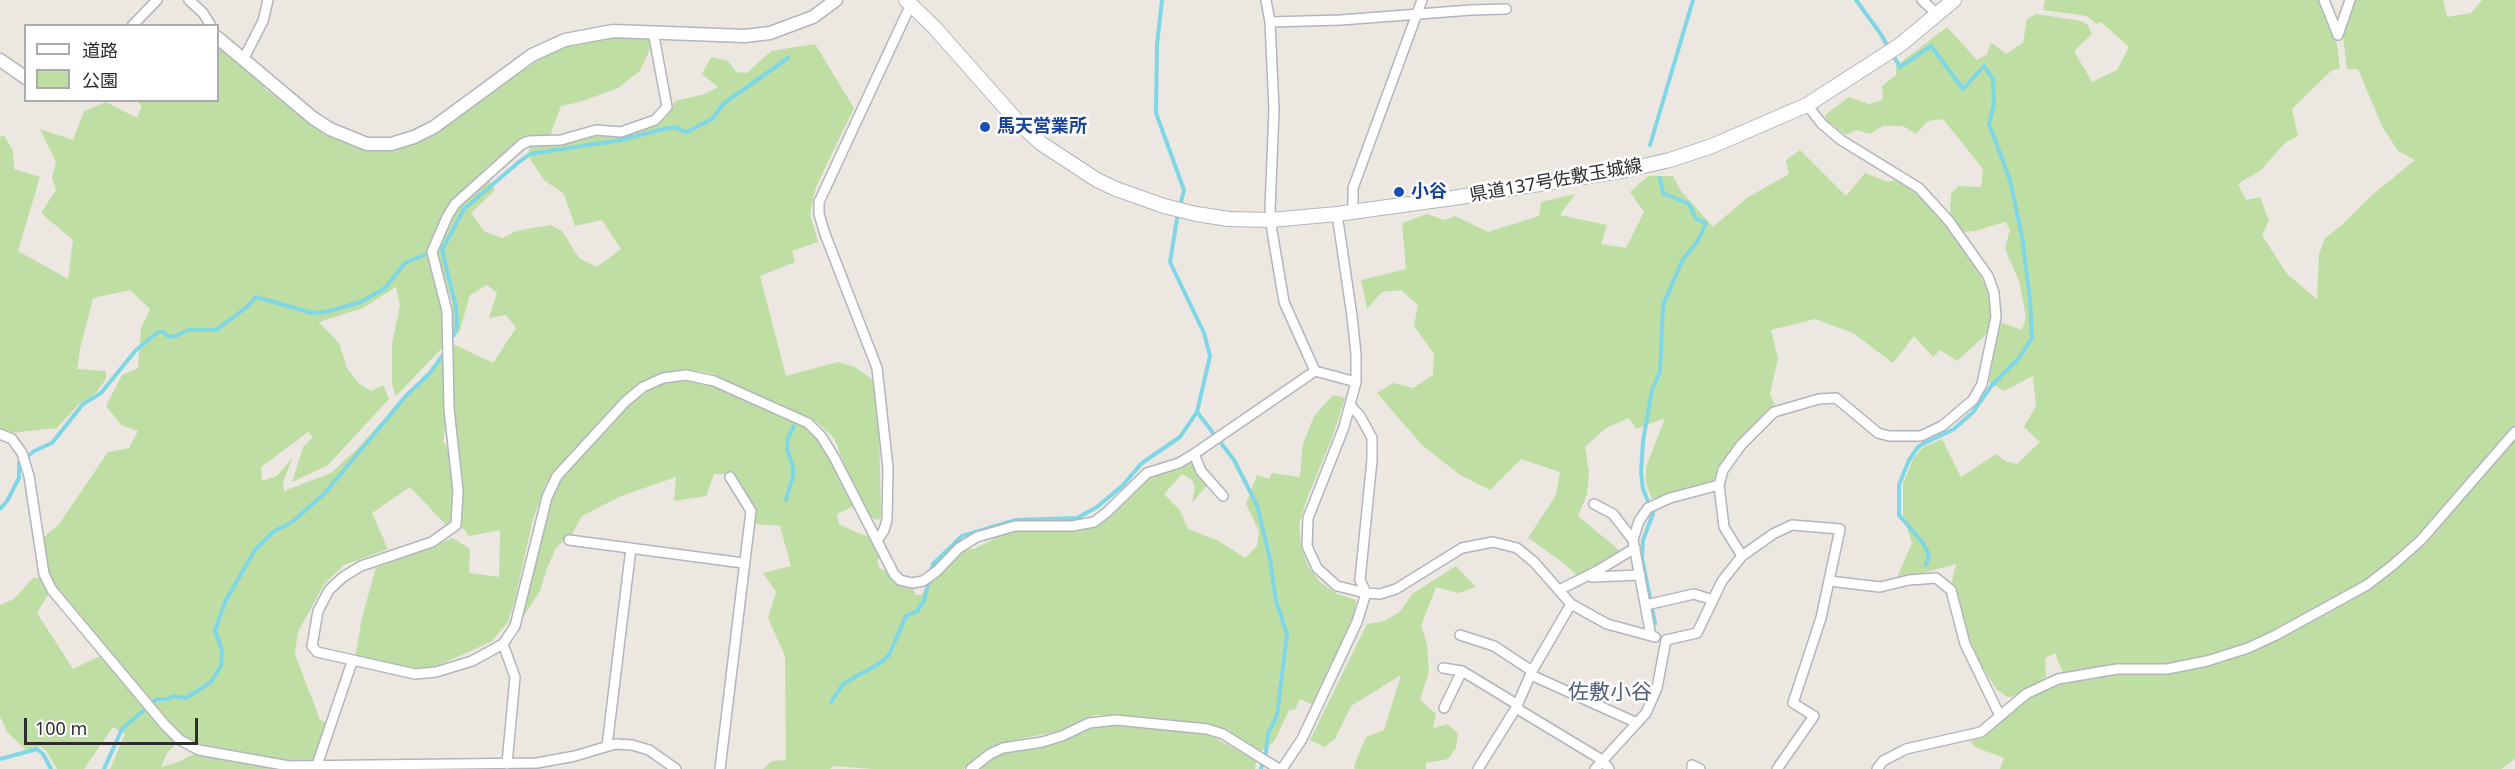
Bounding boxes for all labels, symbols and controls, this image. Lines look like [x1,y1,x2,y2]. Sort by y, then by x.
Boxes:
legend [24,24,219,102]
text: 道路 [82,38,118,62]
text: 公園 [82,68,118,92]
place label: 馬天営業所 [997,116,1087,138]
marker: 馬天営業所 [978,120,992,134]
street label: 県道137号佐敷玉城線 [1468,155,1644,207]
place label: 小谷 [1411,181,1447,203]
marker: 小谷 [1392,185,1406,199]
district label: 佐敷小谷 [1568,680,1652,706]
scale bar [27,706,201,744]
text: 100 m [35,716,87,740]

